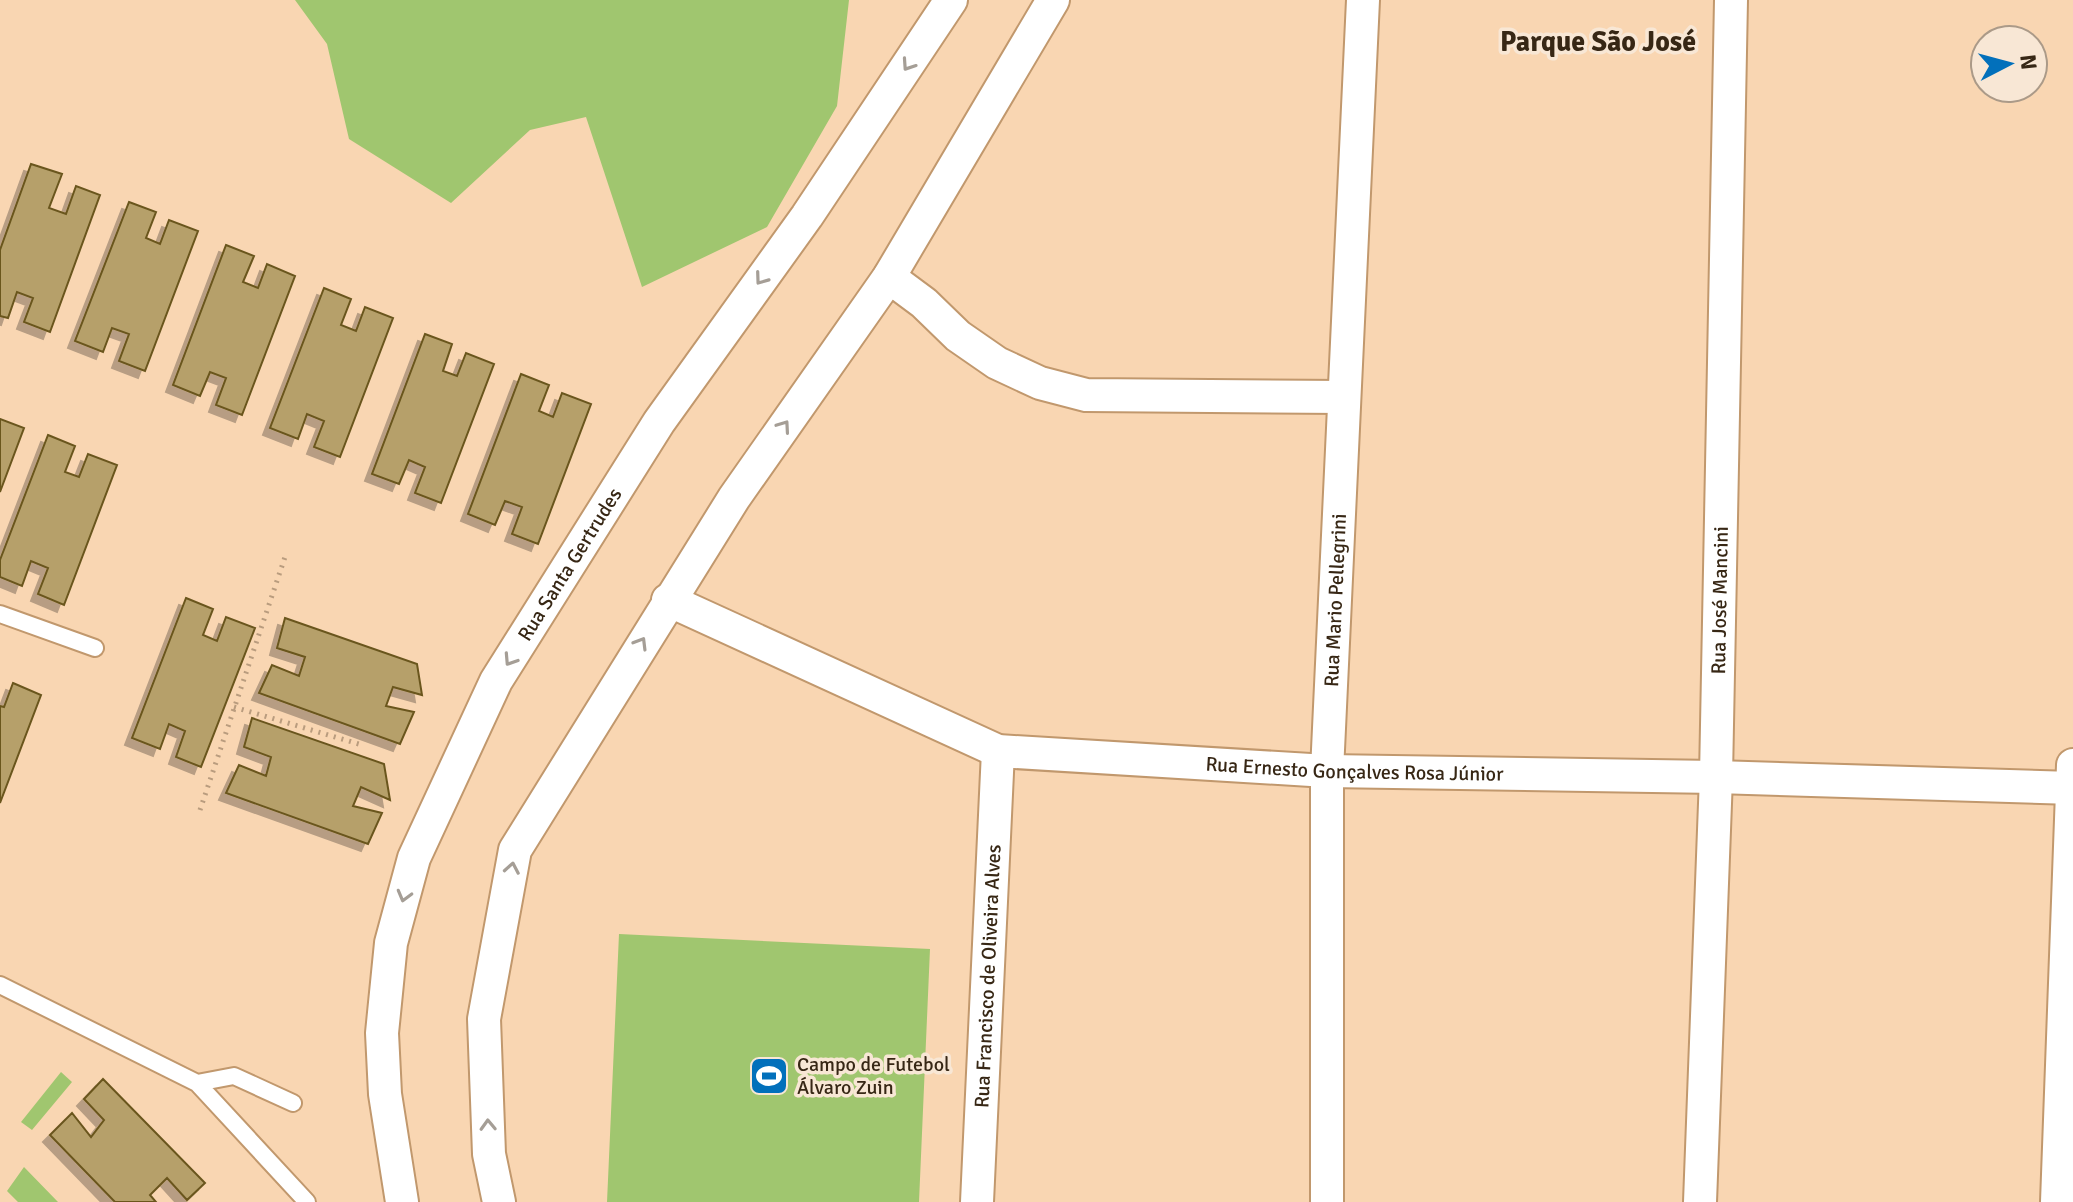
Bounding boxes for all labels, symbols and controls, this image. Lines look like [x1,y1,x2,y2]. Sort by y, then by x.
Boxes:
north arrow [1969,24,2049,104]
district label: Parque São José [1500,25,1696,59]
text: N [2014,53,2043,71]
one-way arrow [903,56,918,70]
one-way arrow [756,271,771,285]
one-way arrow [774,421,789,435]
street label: Rua Santa Gertrudes [512,483,627,645]
street label: Rua Mario Pellegrini [1318,513,1352,687]
street label: Rua José Mancini [1705,526,1733,675]
one-way arrow [631,637,647,652]
one-way arrow [504,651,519,665]
street label: Rua Ernesto Gonçalves Rosa Júnior [1205,751,1504,786]
street label: Rua Francisco de Oliveira Alves [969,844,1006,1109]
one-way arrow [502,861,519,874]
one-way arrow [396,889,413,903]
place label: Campo de Futebol Álvaro Zuin [797,1052,950,1100]
sports icon: Campo de Futebol Álvaro Zuin [748,1055,790,1097]
one-way arrow [480,1118,497,1131]

